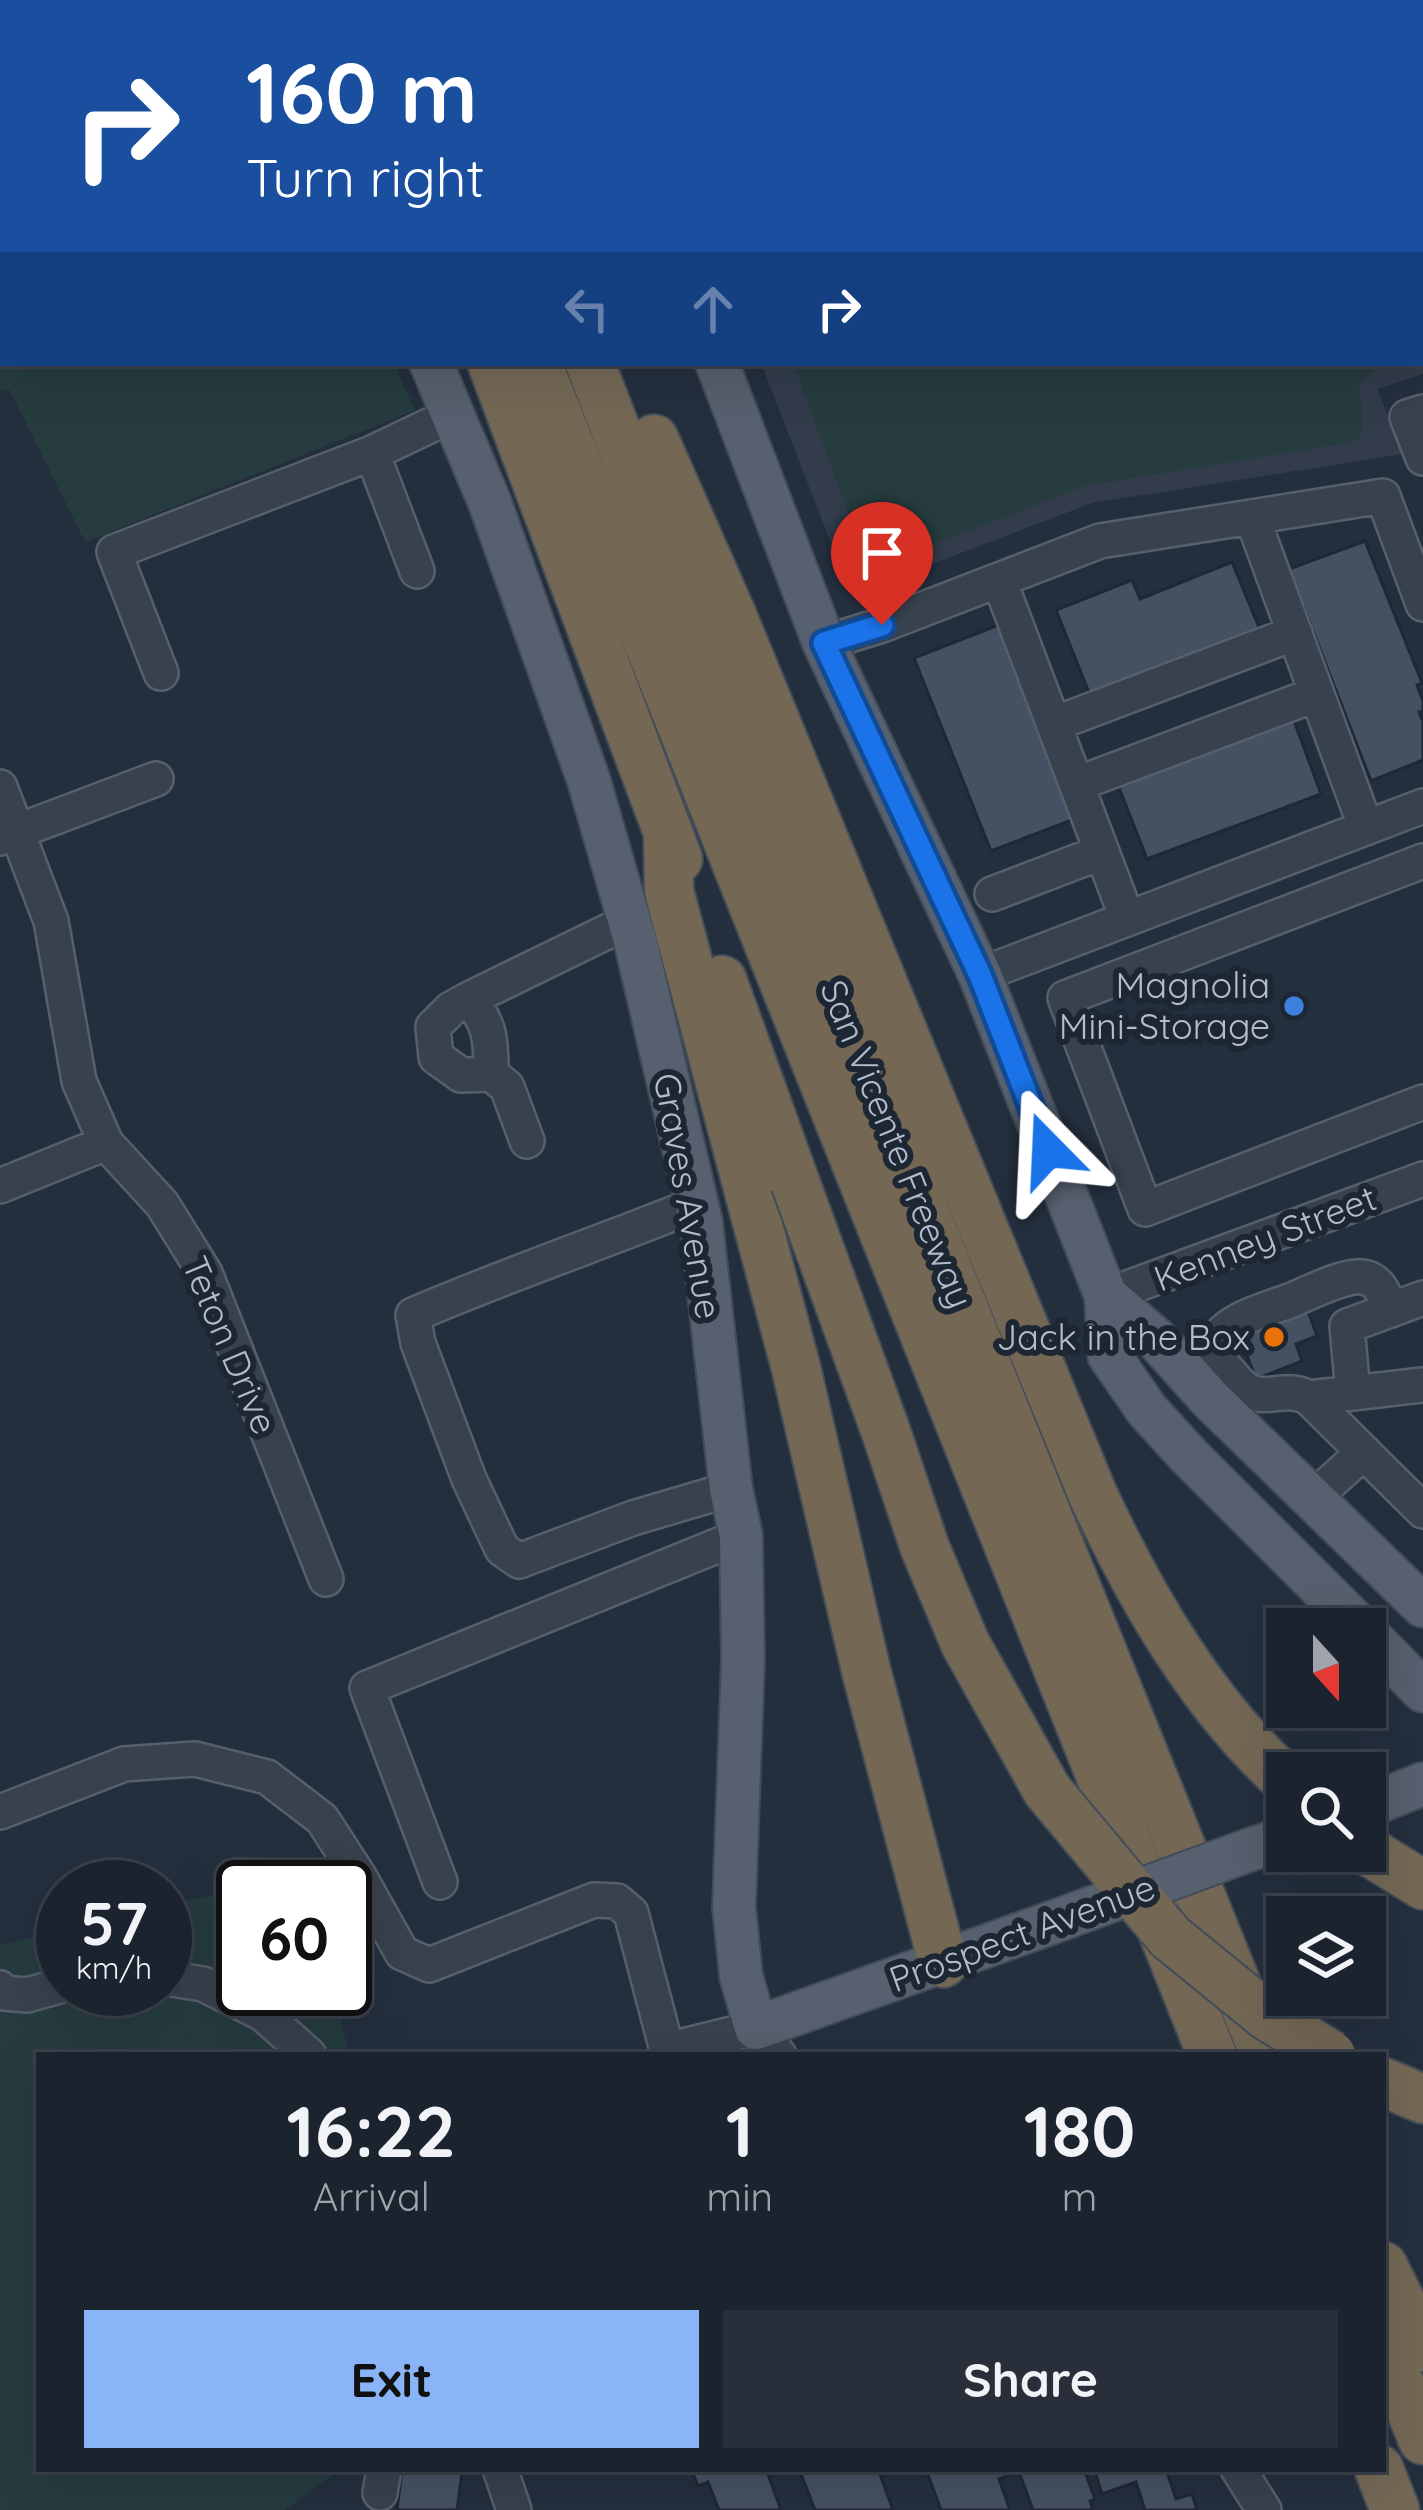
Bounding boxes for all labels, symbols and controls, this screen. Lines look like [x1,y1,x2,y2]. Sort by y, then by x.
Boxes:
text: 160 m [246,39,478,144]
icon: right [48,48,204,204]
text: Turn right [246,143,485,211]
icon: left [554,276,620,342]
icon: ahead [680,276,746,342]
icon: right [806,276,872,342]
pin [831,502,933,625]
icon: arrive [849,520,915,586]
place label: Magnolia Mini-Storage [1059,962,1270,1048]
street label: San Vicente Freeway [811,973,984,1314]
marker: Magnolia Mini-Storage [1281,993,1307,1019]
street label: Graves Avenue [645,1069,732,1322]
position arrow [985,1087,1111,1213]
street label: Kenney Street [1147,1175,1382,1301]
street label: Teton Drive [173,1249,288,1441]
place label: Jack in the Box [997,1314,1250,1359]
marker: Jack in the Box [1261,1324,1287,1350]
north arrow [1266,1608,1386,1728]
map controls [1266,1608,1386,2016]
button: search [1266,1752,1386,1872]
speed limit sign: 60 [216,1860,372,2016]
street label: Prospect Avenue [883,1864,1161,2001]
text: 57 [80,1885,148,1960]
button: layers [1266,1896,1386,2016]
text: km/h [76,1949,152,1987]
text: 16:22 [287,2085,456,2175]
text: 1 [726,2085,754,2175]
text: 180 [1024,2085,1135,2175]
text: Arrival [313,2172,430,2221]
text: min [707,2172,773,2221]
text: m [1062,2172,1097,2221]
button: Exit [84,2310,699,2448]
button: Share [723,2310,1338,2448]

